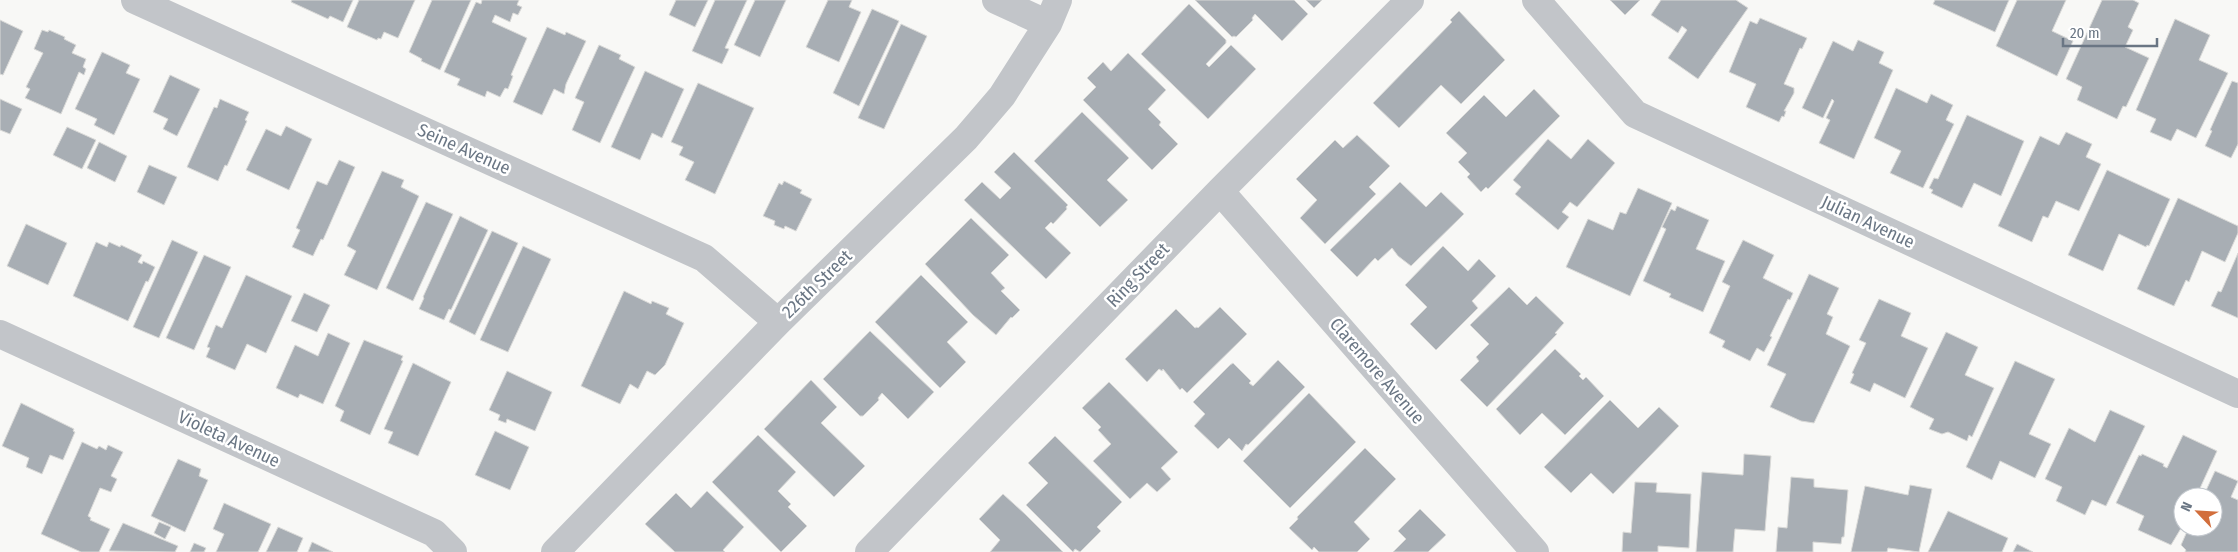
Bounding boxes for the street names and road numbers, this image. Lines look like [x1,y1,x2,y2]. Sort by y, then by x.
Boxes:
street label: Seine Avenue [414,119,514,179]
street label: Julian Avenue [1818,191,1918,253]
street label: Ring Street [1102,238,1174,312]
street label: 226th Street [777,245,857,323]
street label: Claremore Avenue [1325,313,1429,429]
street label: Violeta Avenue [175,406,283,472]

